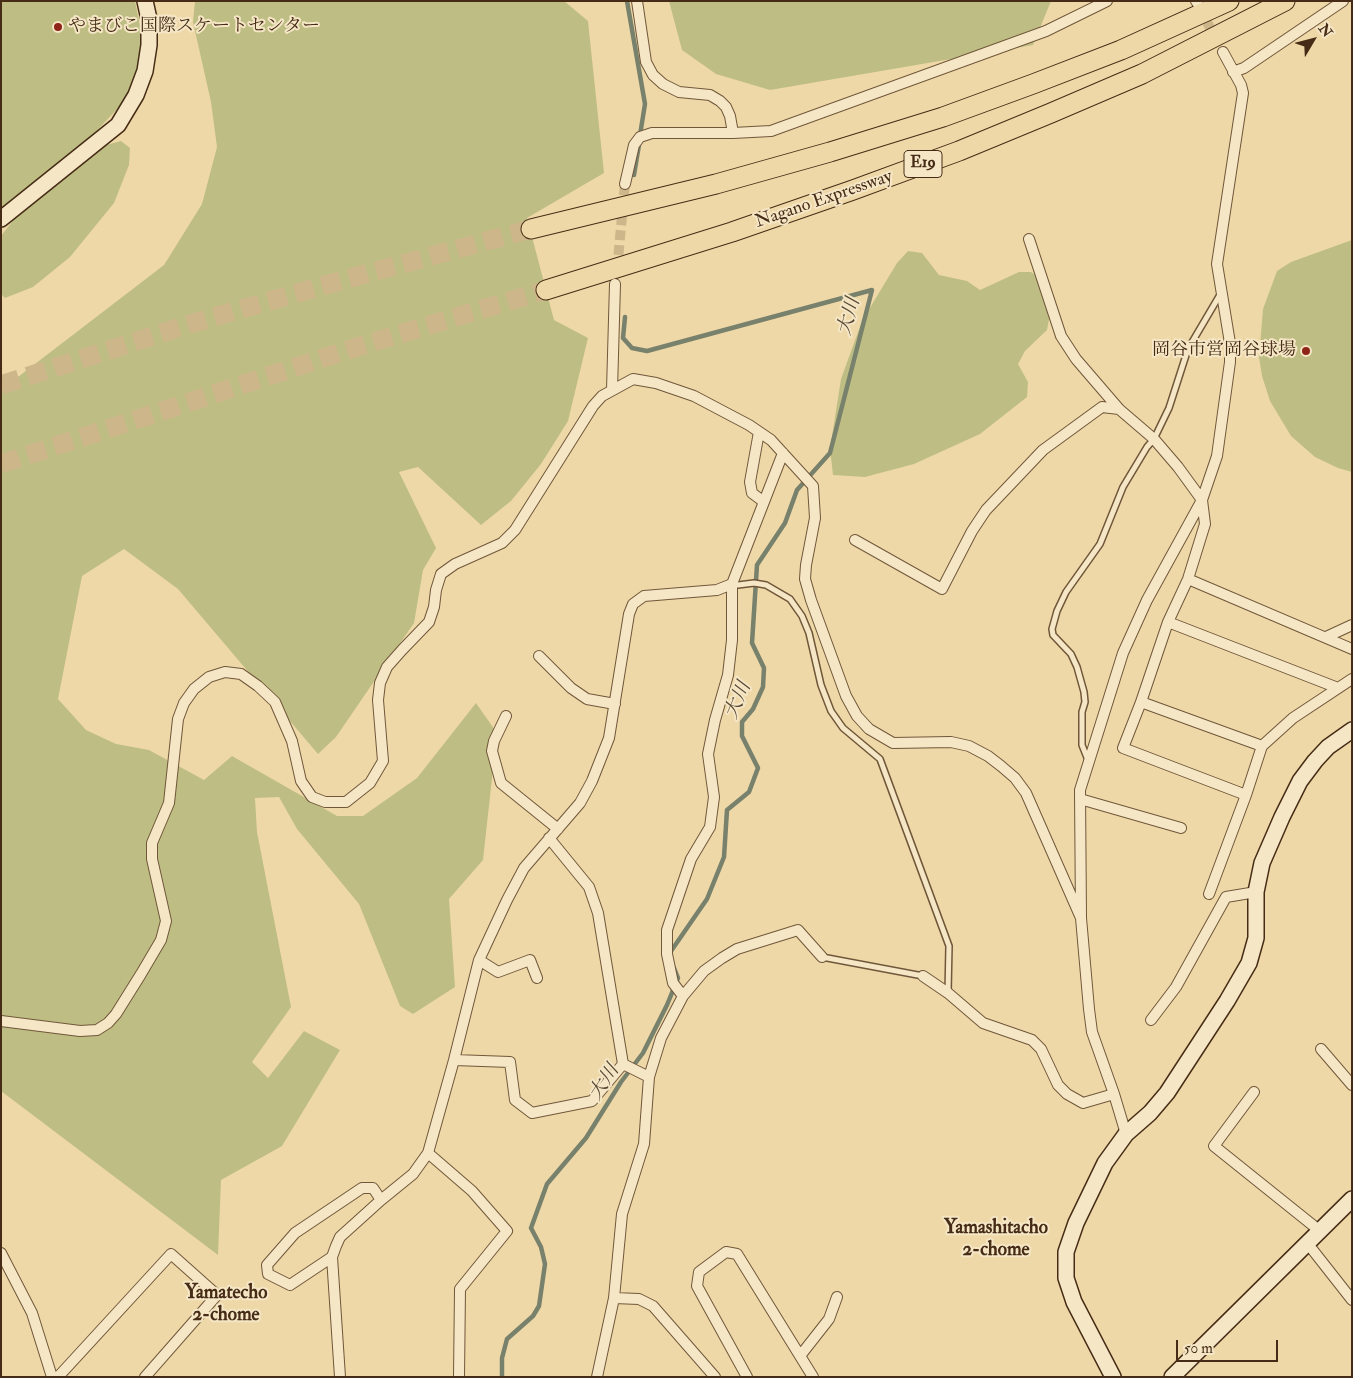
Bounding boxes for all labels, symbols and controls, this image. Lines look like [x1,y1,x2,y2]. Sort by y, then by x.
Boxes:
north arrow [1288,15,1338,65]
place label: やまびこ国際スケートセンター [68,16,320,38]
marker: やまびこ国際スケートセンター [52,21,64,33]
text: N [1315,21,1336,41]
road number: E19 [904,150,942,178]
street label: Nagano Expressway [753,166,895,234]
water label: 大川 [834,296,866,338]
place label: 岡谷市営岡谷球場 [1152,340,1296,362]
marker: 岡谷市営岡谷球場 [1300,345,1312,357]
water label: 大川 [721,679,757,723]
water label: 大川 [585,1061,625,1105]
district label: Yamashitacho 2-chome [944,1218,1048,1262]
district label: Yamatecho 2-chome [185,1283,267,1327]
scale bar [1178,1330,1280,1362]
text: 50 m [1184,1339,1213,1358]

